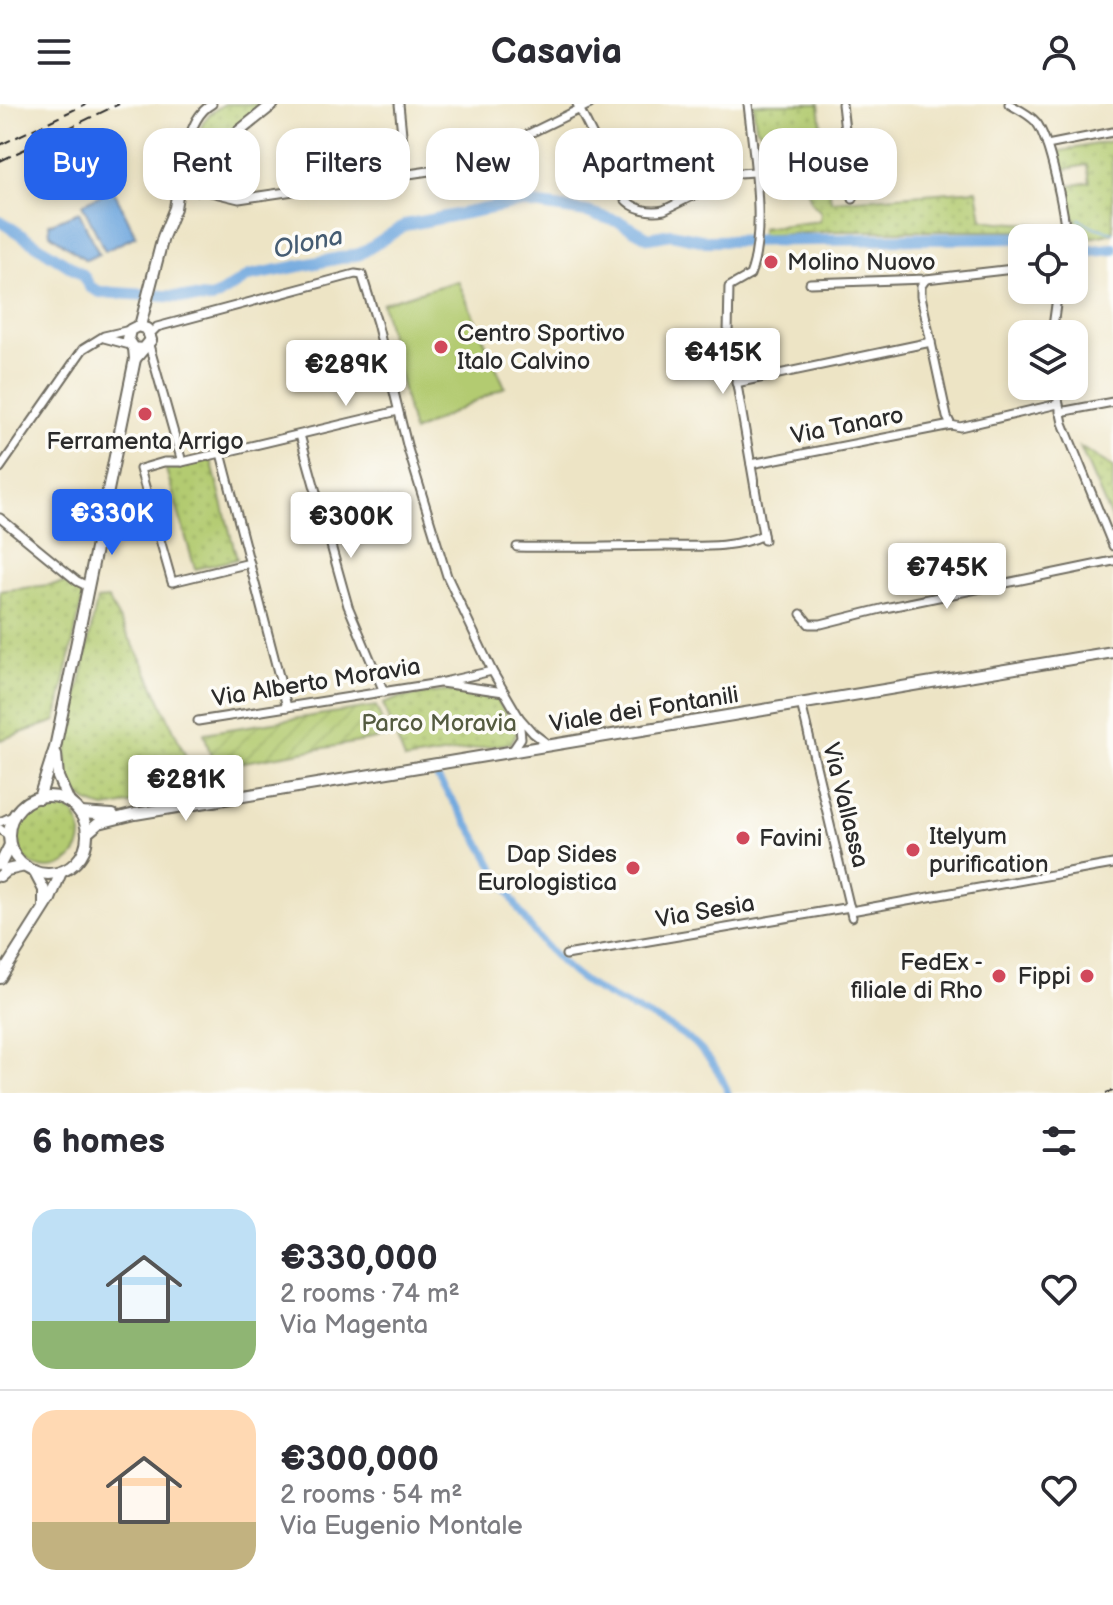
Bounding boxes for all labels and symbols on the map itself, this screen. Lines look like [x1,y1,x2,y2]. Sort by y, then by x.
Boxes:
water label: Olona [271,221,346,266]
place label: Molino Nuovo [787,248,936,277]
marker: Molino Nuovo [762,253,780,271]
place label: Centro Sportivo Italo Calvino [457,319,625,376]
pin: €415K [667,328,779,396]
marker: Centro Sportivo Italo Calvino [432,338,450,356]
pin: €289K [290,340,402,408]
street label: Via Tanaro [788,400,906,451]
marker: Ferramenta Arrigo [136,405,154,423]
place label: Ferramenta Arrigo [46,427,244,456]
pin: €330K [56,489,168,557]
pin: €300K [295,492,407,560]
pin: €745K [891,543,1003,611]
street label: Via Alberto Moravia [210,652,422,713]
street label: Viale dei Fontanili [547,680,741,739]
park label: Parco Moravia [361,709,517,738]
street label: Via Vallassa [816,740,875,871]
pin: €281K [130,755,242,823]
place label: Itelyum purification [929,822,1049,879]
place label: Favini [759,824,822,853]
marker: Favini [734,829,752,847]
place label: Dap Sides Eurologistica [477,840,617,897]
marker: Itelyum purification [904,841,922,859]
marker: Dap Sides Eurologistica [624,859,642,877]
street label: Via Sesia [653,889,757,934]
place label: FedEx - filiale di Rho [851,948,983,1005]
place label: Fippi [1018,962,1071,991]
marker: FedEx - filiale di Rho [990,967,1008,985]
marker: Fippi [1078,967,1096,985]

